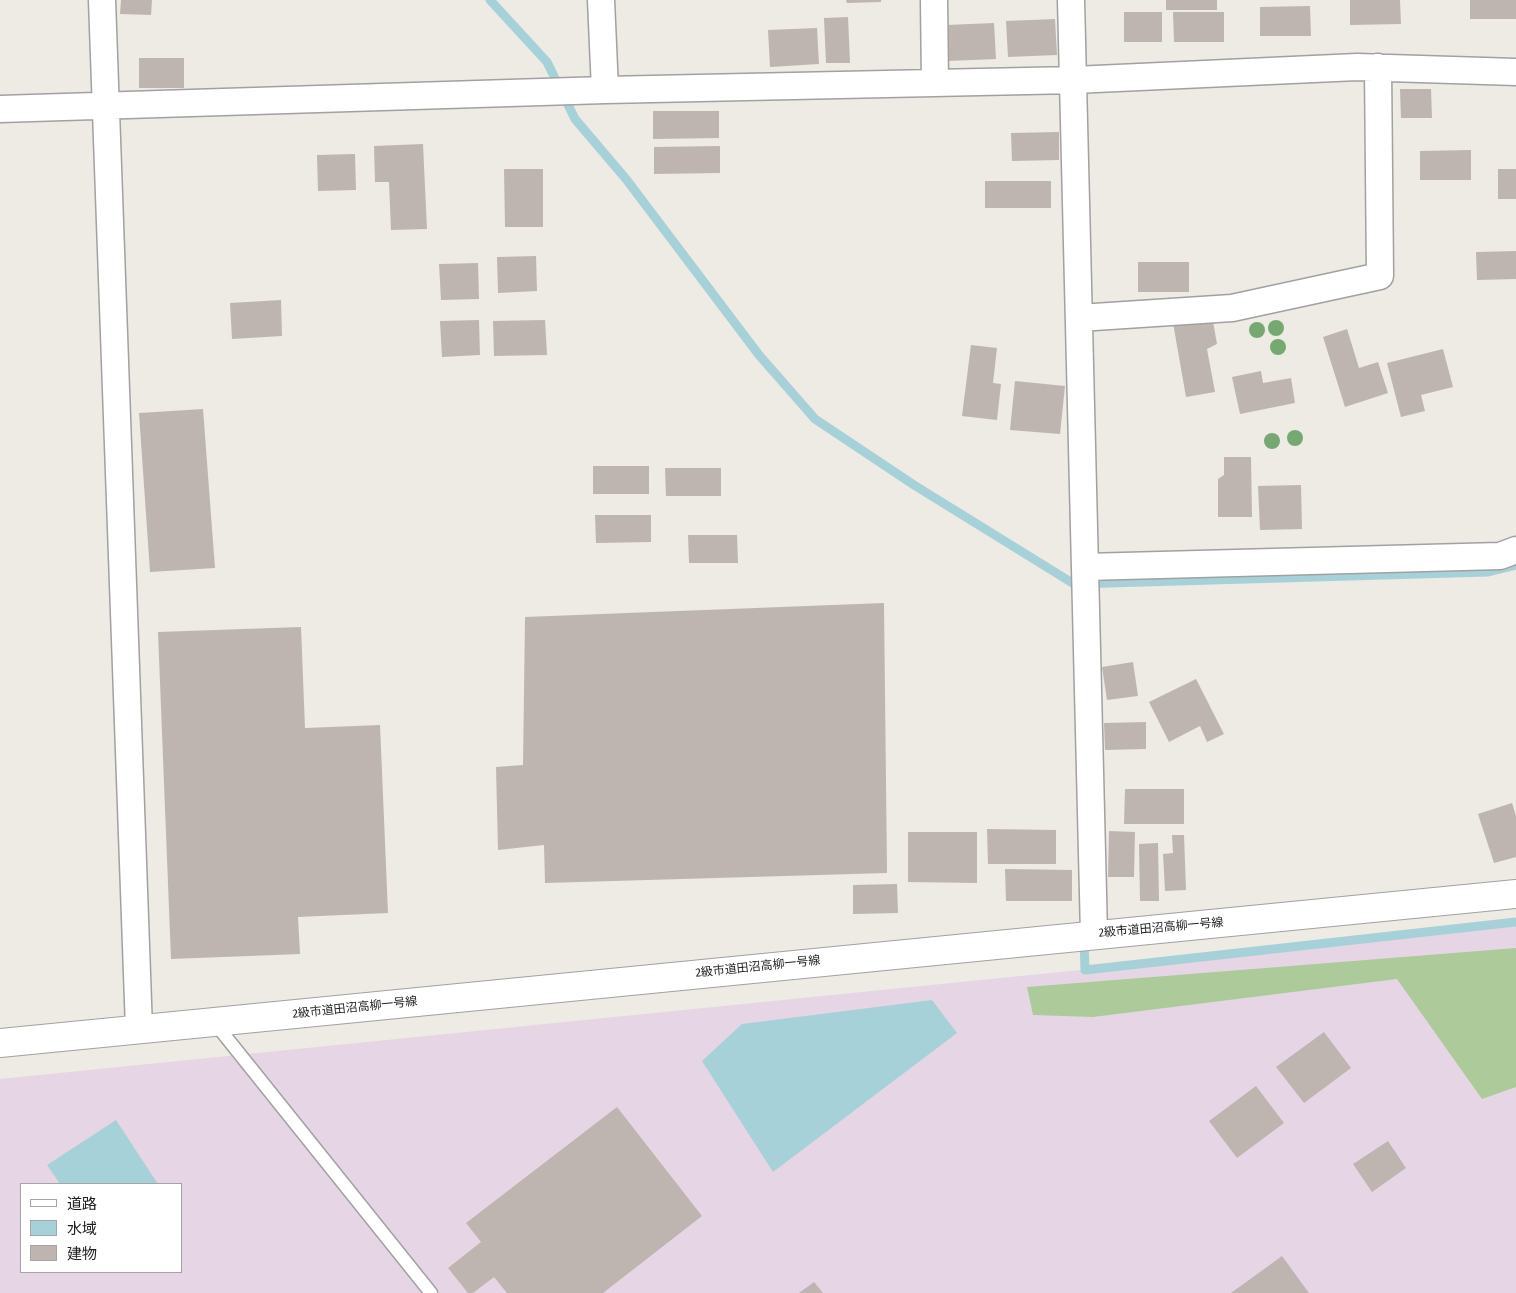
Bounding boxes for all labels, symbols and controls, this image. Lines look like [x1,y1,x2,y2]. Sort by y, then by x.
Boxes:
street label: 2級市道田沼高柳一号線 [1098,915,1224,941]
street label: 2級市道田沼高柳一号線 [695,953,821,981]
street label: 2級市道田沼高柳一号線 [292,994,418,1022]
legend [20,1183,182,1273]
text: 道路 [67,1195,97,1213]
text: 水域 [67,1220,97,1238]
text: 建物 [67,1245,97,1263]

